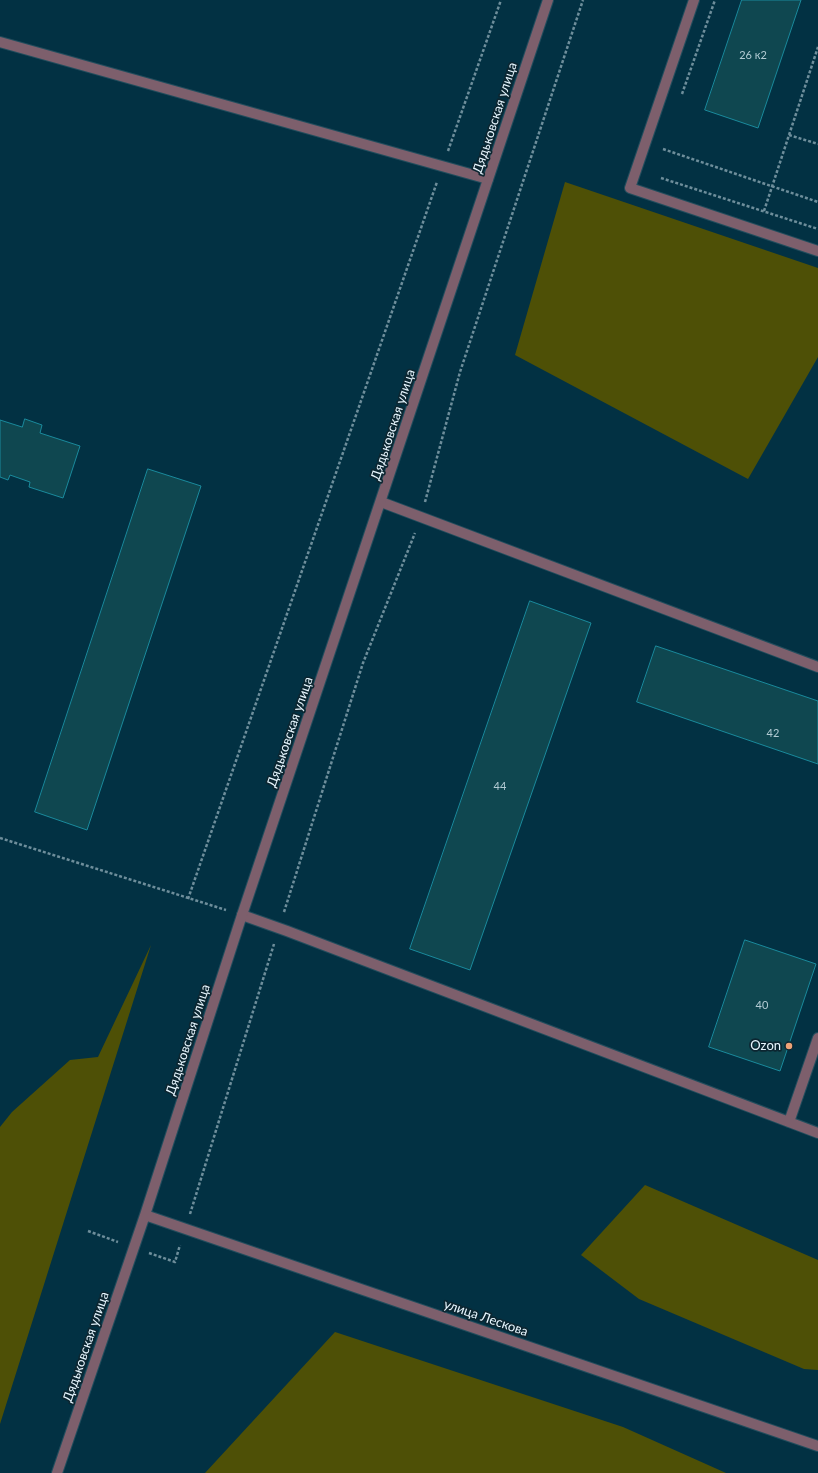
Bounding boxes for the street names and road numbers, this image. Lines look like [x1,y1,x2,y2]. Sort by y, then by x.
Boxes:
street label: Дядьковская улица [470,61,520,175]
street label: Дядьковская улица [368,368,418,482]
street label: Дядьковская улица [264,675,316,789]
street label: Дядьковская улица [163,983,213,1097]
street label: Дядьковская улица [60,1290,112,1404]
street label: улица Лескова [442,1296,530,1340]

